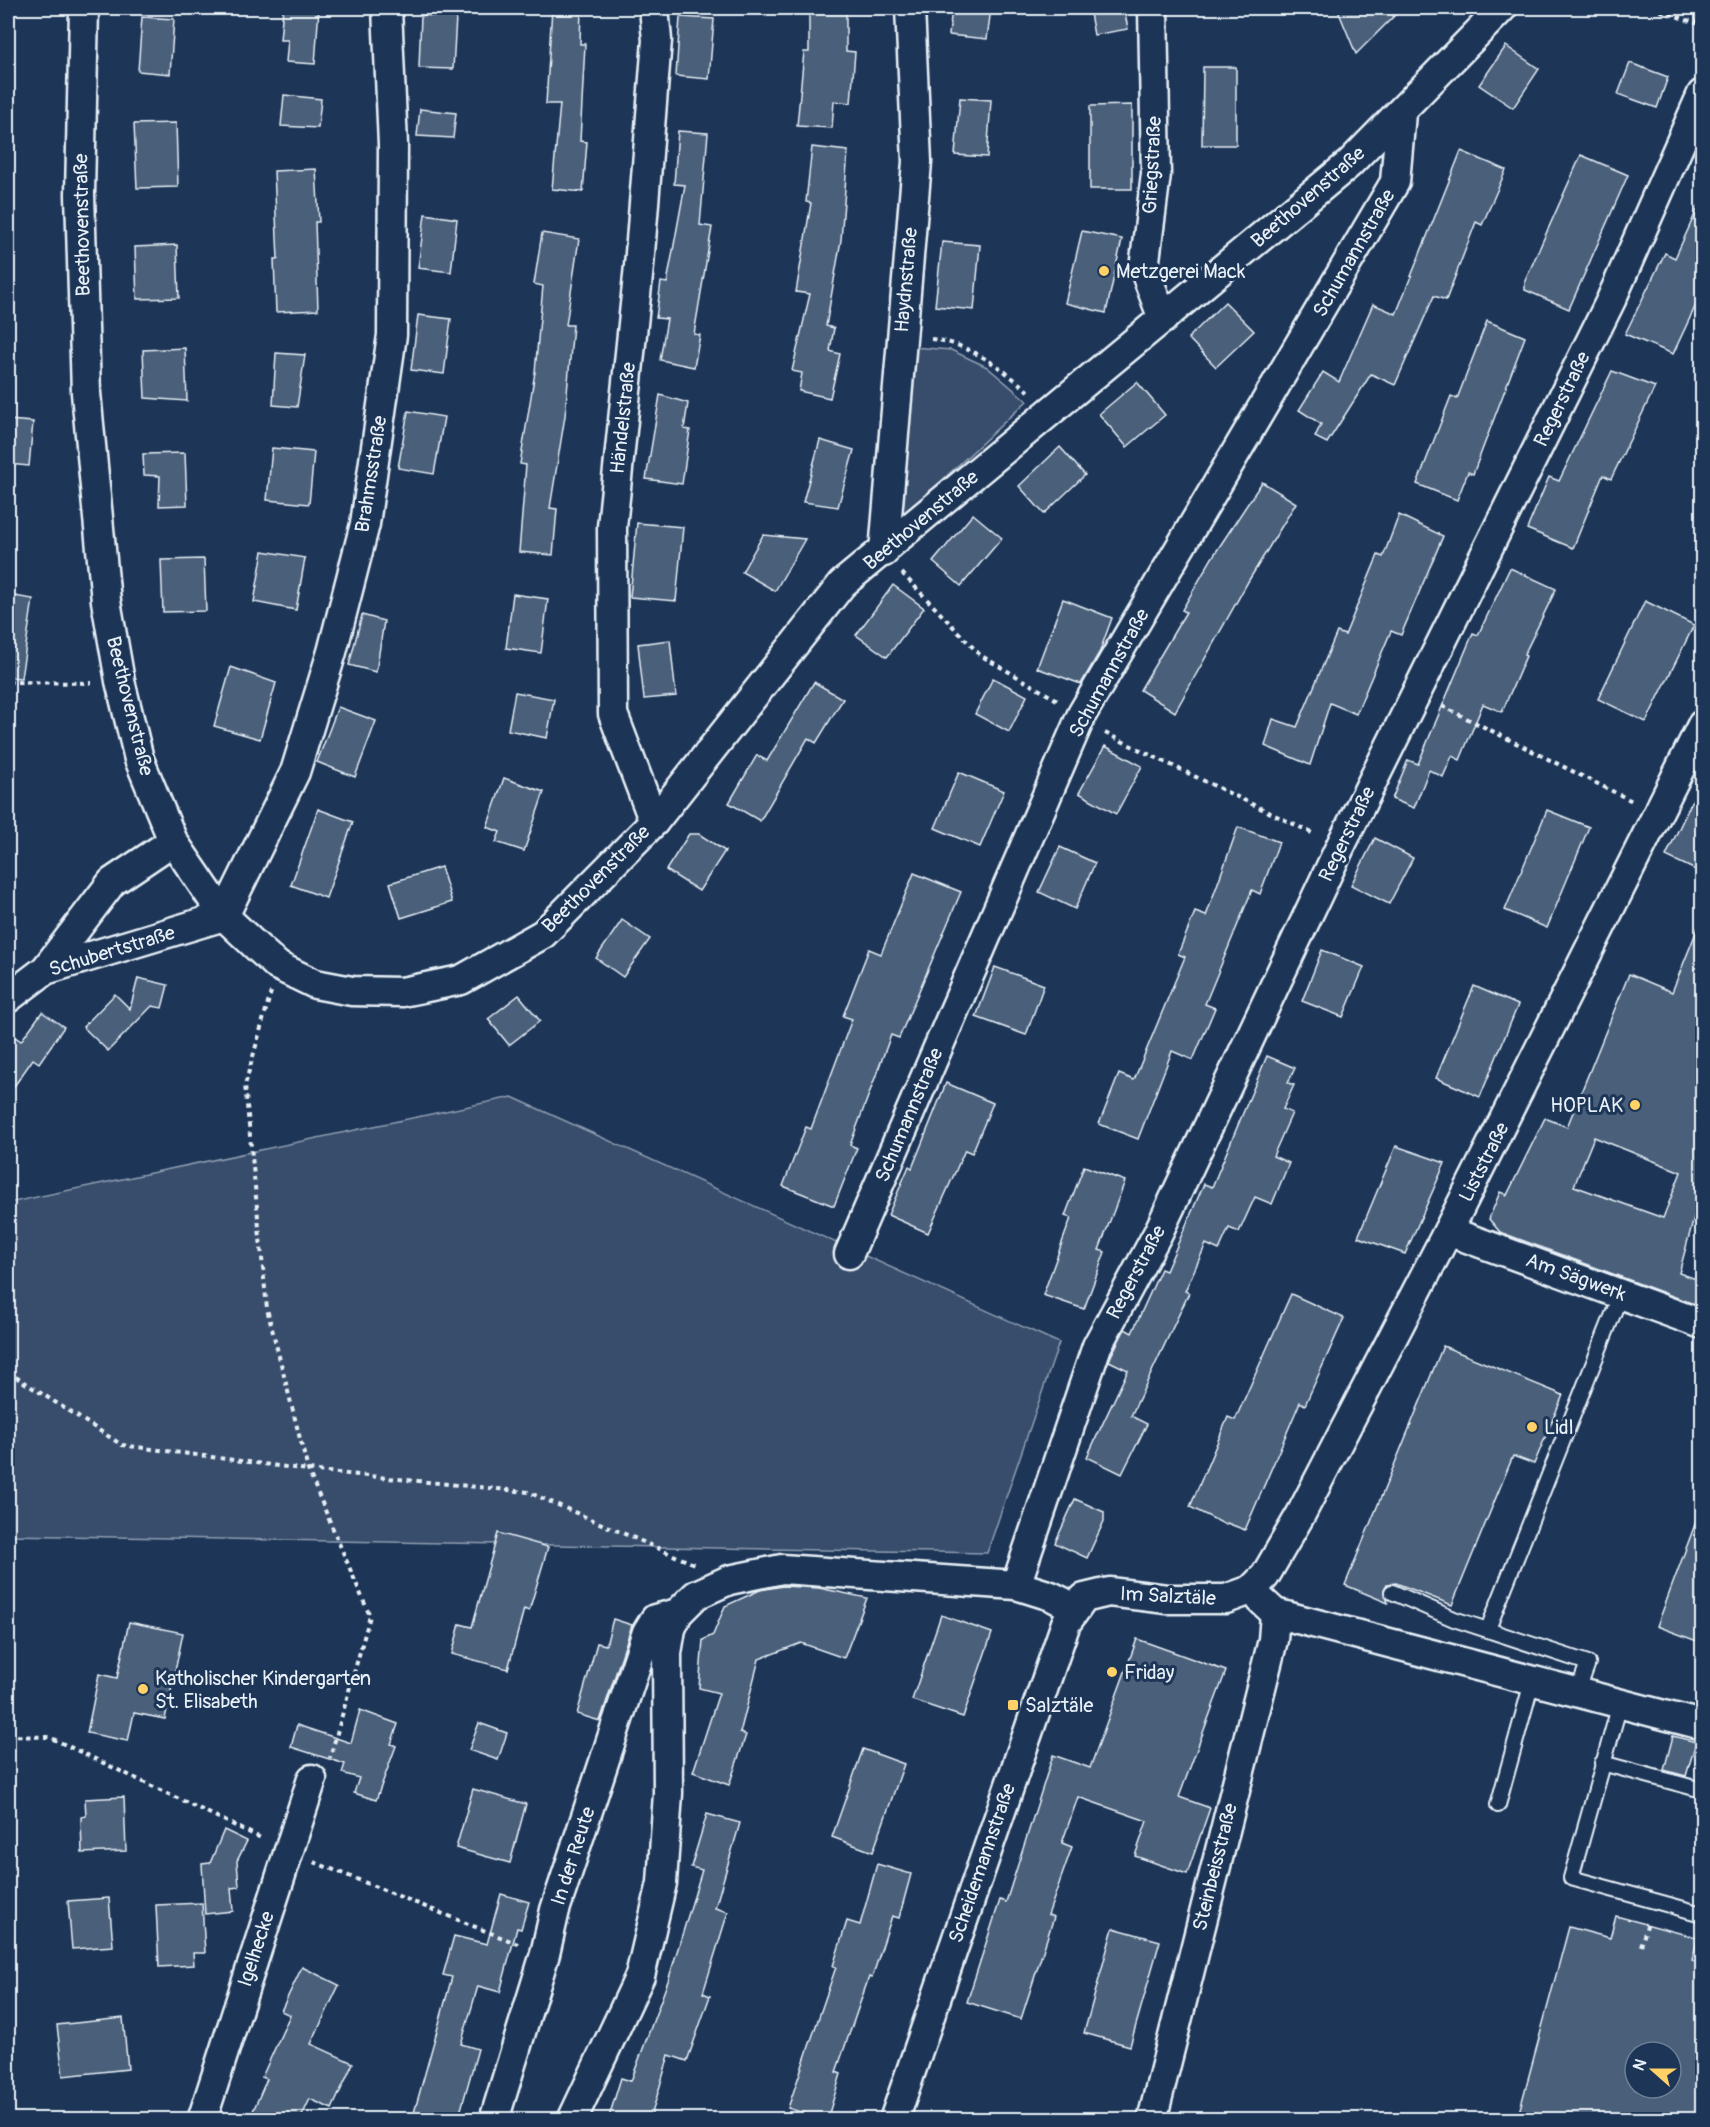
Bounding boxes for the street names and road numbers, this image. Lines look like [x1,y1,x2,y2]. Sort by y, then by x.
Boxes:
street label: Griegstraße [1137,115,1167,215]
street label: Beethovenstraße [1246,141,1370,253]
street label: Beethovenstraße [68,153,96,297]
street label: Schumannstraße [1307,184,1401,321]
street label: Haydnstraße [889,226,923,334]
street label: Regerstraße [1528,347,1596,451]
street label: Händelstraße [605,361,641,475]
street label: Brahmsstraße [349,414,393,534]
street label: Beethovenstraße [858,464,984,575]
street label: Schumannstraße [1063,604,1155,742]
street label: Beethovenstraße [101,634,159,778]
street label: Regerstraße [1313,782,1381,886]
street label: Beethovenstraße [537,820,655,938]
street label: Schubertstraße [46,920,178,982]
street label: Schumannstraße [869,1044,949,1186]
street label: Liststraße [1453,1118,1515,1206]
street label: Regerstraße [1101,1221,1171,1323]
street label: Am Sägwerk [1523,1247,1630,1307]
street label: Im Salztäle [1119,1581,1217,1611]
street label: Scheidemannstraße [943,1780,1021,1946]
street label: Steinbeisstraße [1187,1800,1243,1933]
street label: In der Reute [545,1803,601,1908]
street label: Igelhecke [232,1908,280,1990]

